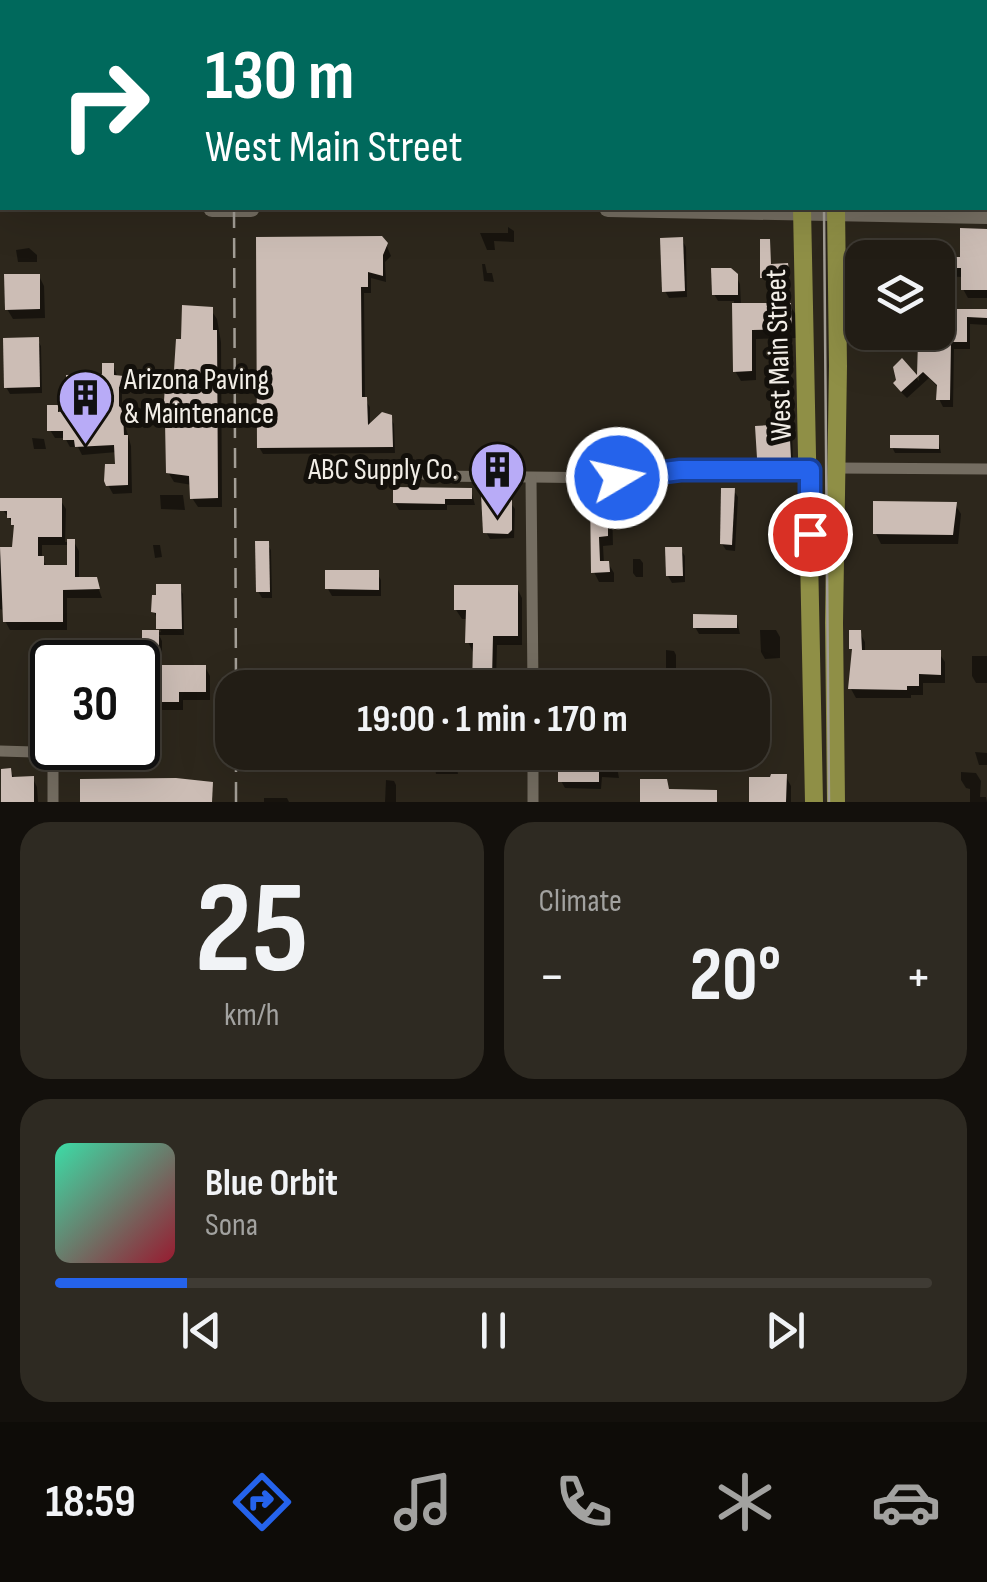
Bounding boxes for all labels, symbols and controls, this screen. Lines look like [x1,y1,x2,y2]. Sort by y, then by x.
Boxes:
text: 130 m [205,35,354,119]
icon: right [40,40,170,170]
text: West Main Street [205,120,462,175]
map controls [845,240,955,350]
button: layers [845,240,955,350]
street label: West Main Street [758,269,800,441]
place label: Arizona Paving & Maintenance [123,362,274,432]
building icon: Arizona Paving & Maintenance [55,367,115,446]
position arrow [565,426,669,530]
building icon: ABC Supply Co. [467,440,527,519]
place label: ABC Supply Co. [307,452,458,488]
pin [768,492,853,577]
icon: arrive [783,507,838,562]
speed limit sign: 30 [30,640,160,770]
text: 19:00 · 1 min · 170 m [357,697,628,742]
text: 25 [195,853,309,1009]
text: Climate [539,882,622,921]
text: 20° [689,931,781,1022]
text: − [539,944,565,1011]
text: + [905,944,932,1011]
text: km/h [224,996,279,1035]
text: Blue Orbit [205,1161,338,1206]
text: Sona [205,1206,258,1245]
icon: previous [174,1303,229,1358]
icon: pause [466,1303,521,1358]
icon: next [758,1303,813,1358]
icon: directions [227,1467,297,1537]
icon: music [388,1467,458,1537]
icon: phone [549,1467,619,1537]
icon: climate [710,1467,780,1537]
icon: car [871,1467,941,1537]
text: 18:59 [46,1475,136,1530]

